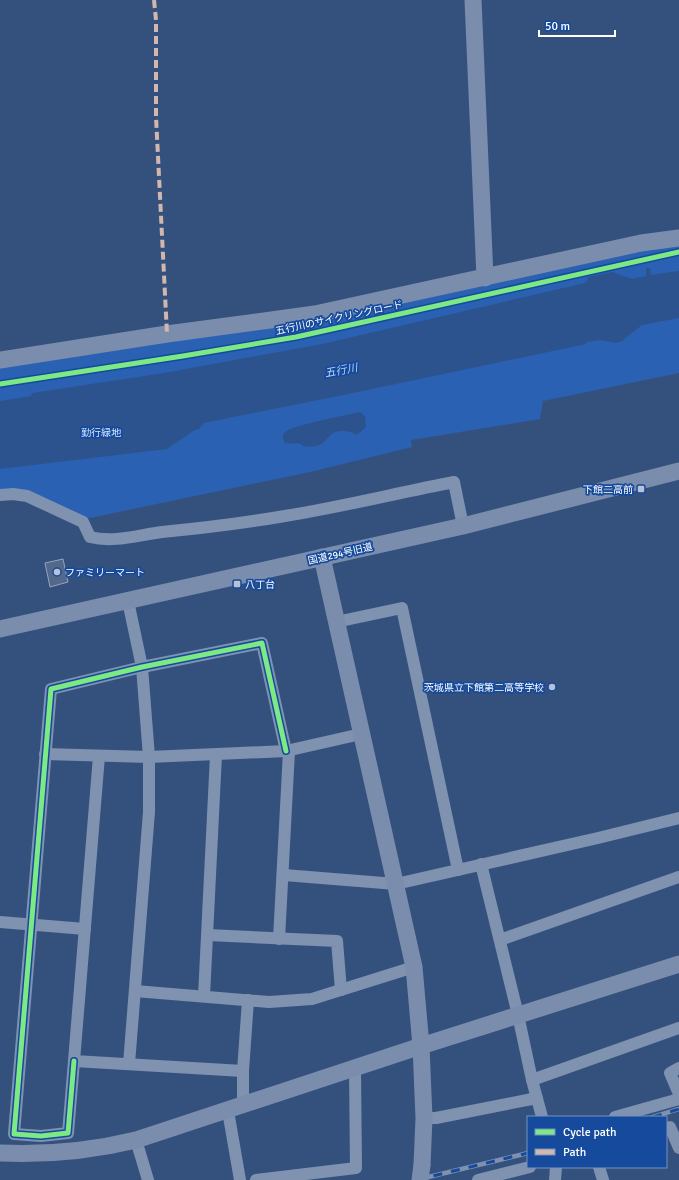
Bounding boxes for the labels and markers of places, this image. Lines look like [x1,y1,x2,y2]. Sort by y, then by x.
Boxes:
place label: 下館二高前 [583,484,633,496]
marker: 下館二高前 [636,484,646,494]
marker: ファミリーマート [52,567,62,577]
place label: ファミリーマート [65,567,145,579]
marker: 八丁台 [232,579,242,589]
place label: 八丁台 [245,579,275,591]
place label: 茨城県立下館第二高等学校 [424,682,544,694]
marker: 茨城県立下館第二高等学校 [547,682,557,692]

